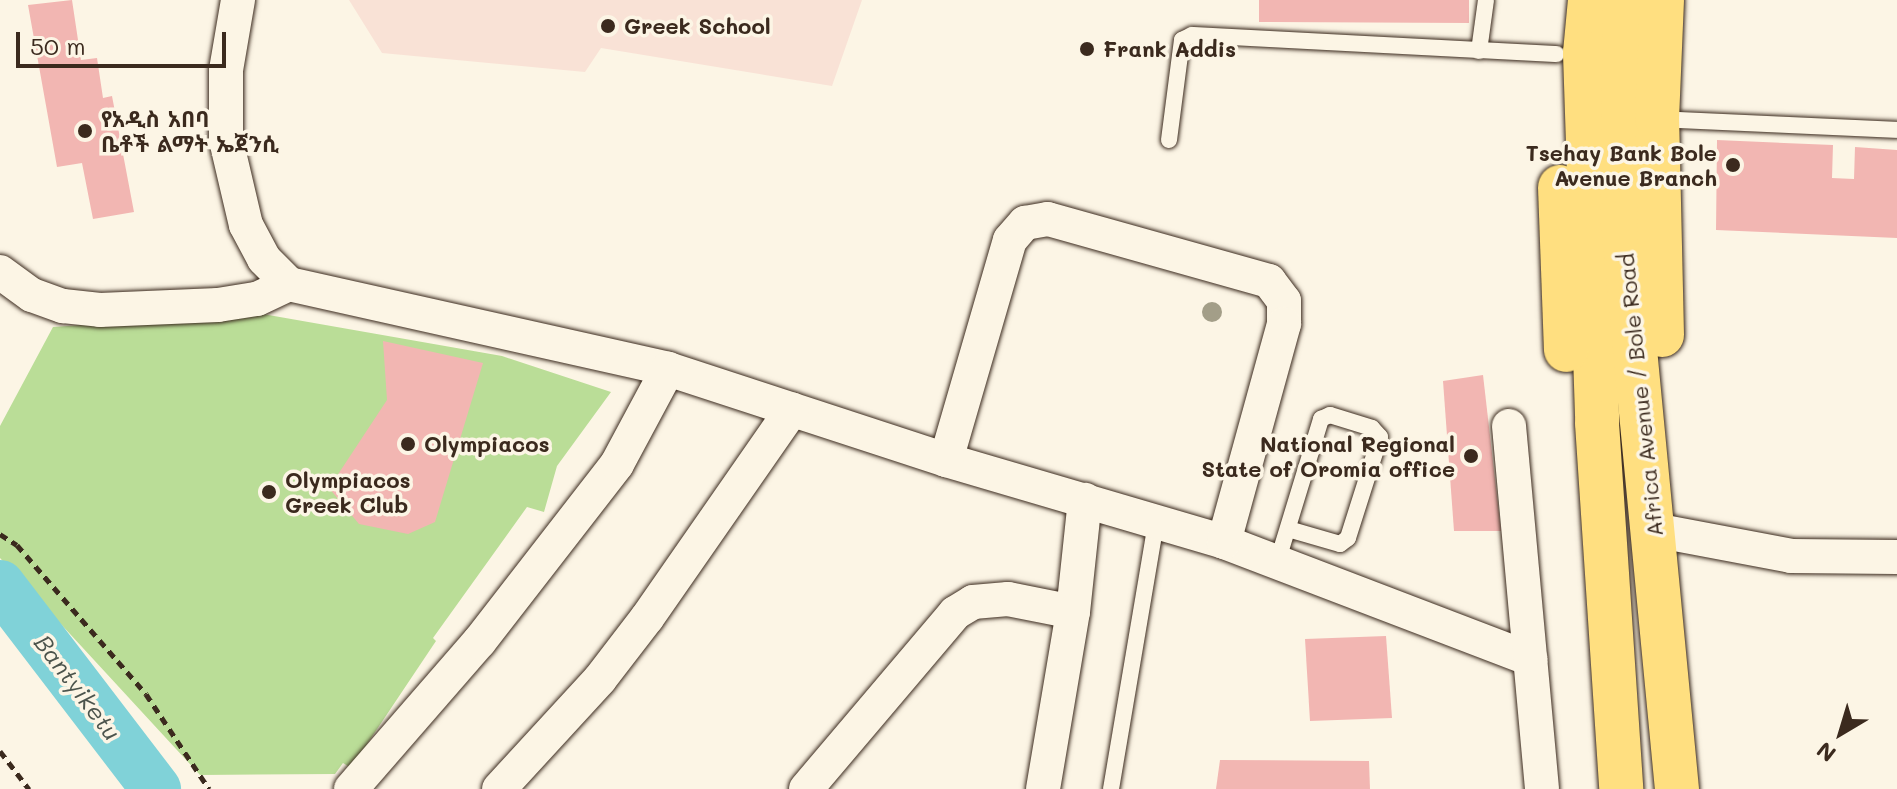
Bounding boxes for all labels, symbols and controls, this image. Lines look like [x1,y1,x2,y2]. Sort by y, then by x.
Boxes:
place label: Greek School [624,13,771,39]
scale bar [20,16,230,66]
marker: Greek School [599,17,617,35]
text: 50 m [30,30,86,61]
place label: Frank Addis [1103,36,1236,62]
marker: Frank Addis [1078,40,1096,58]
place label: የአዲስ አበባ ቤቶች ልማት ኤጀንሲ [101,105,279,156]
marker: የአዲስ አበባ ቤቶች ልማት ኤጀንሲ [76,122,94,140]
place label: Tsehay Bank Bole Avenue Branch [1526,139,1717,190]
marker: Tsehay Bank Bole Avenue Branch [1724,156,1742,174]
street label: Africa Avenue / Bole Road [1612,252,1668,538]
place label: National Regional State of Oromia office [1202,430,1455,482]
place label: Olympiacos [424,431,550,457]
marker: Olympiacos [399,435,417,453]
marker: National Regional State of Oromia office [1462,447,1480,465]
place label: Olympiacos Greek Club [285,466,411,518]
marker: Olympiacos Greek Club [260,483,278,501]
water label: Bantyiketu [29,628,127,746]
north arrow [1801,693,1881,773]
text: N [1810,736,1841,769]

